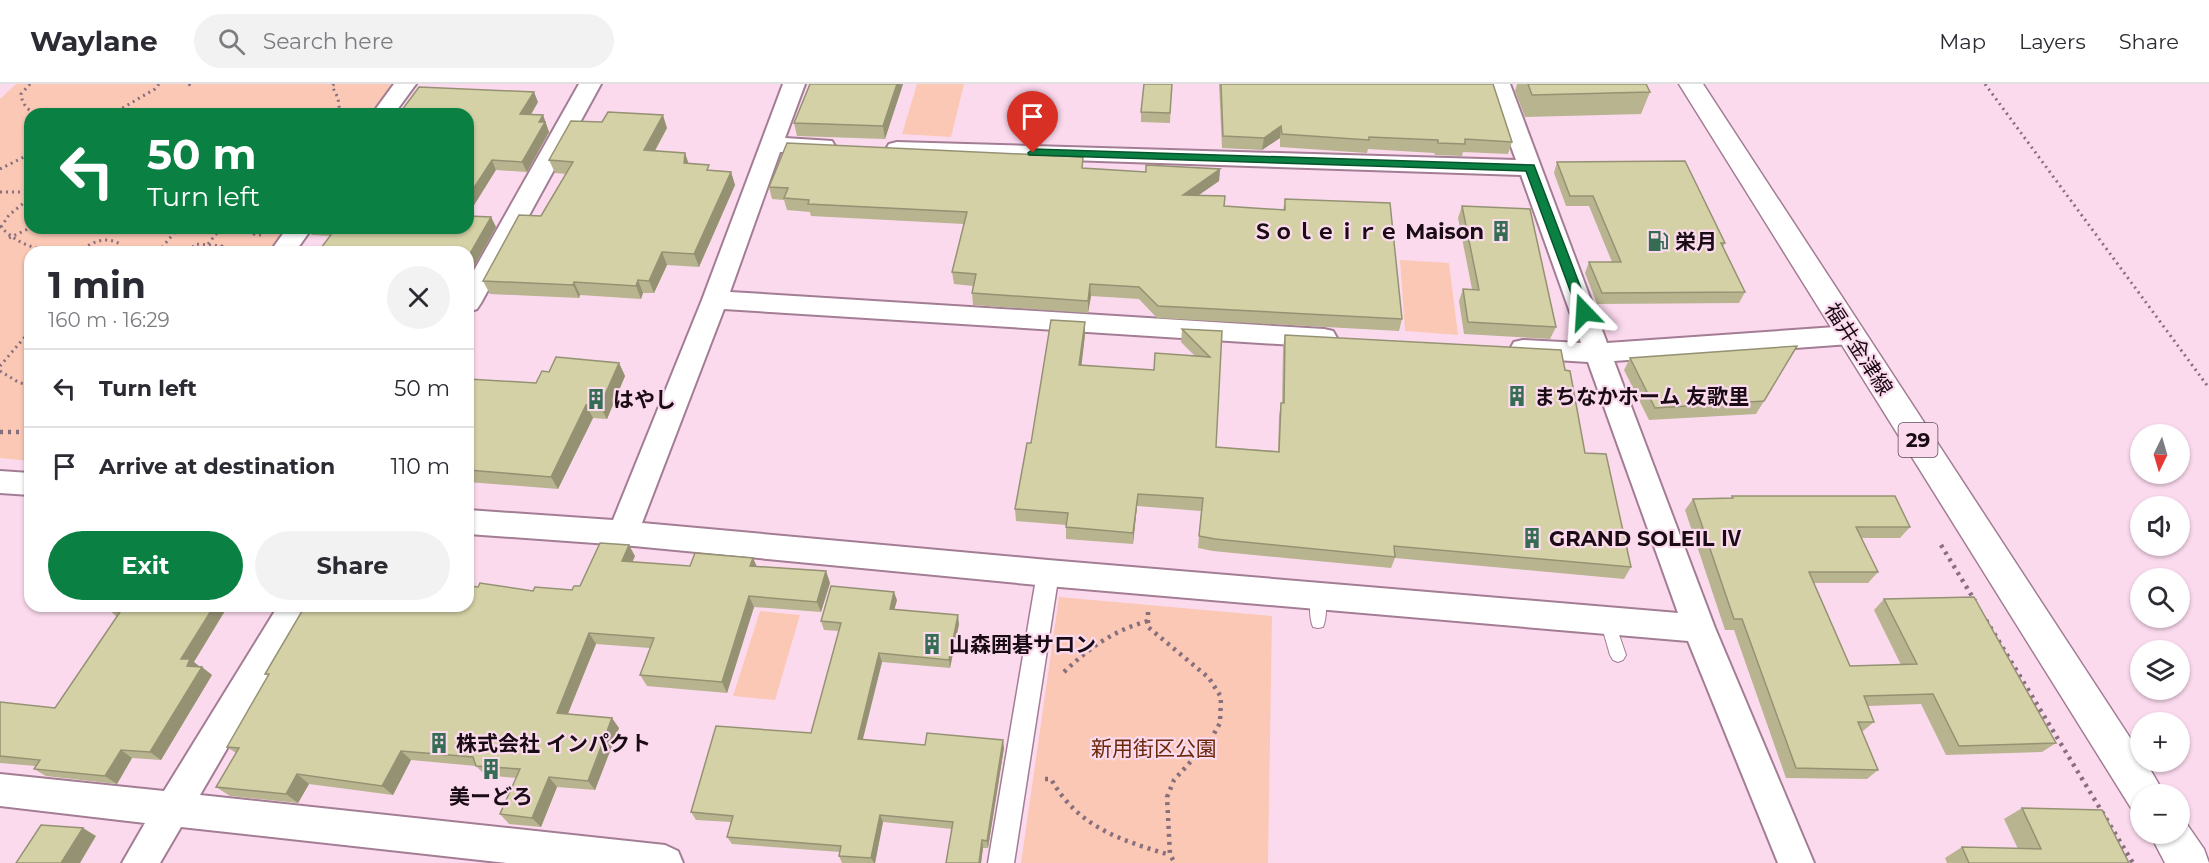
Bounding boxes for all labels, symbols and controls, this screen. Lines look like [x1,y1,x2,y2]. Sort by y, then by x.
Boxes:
search box [194,14,614,68]
text: Waylane [30,24,158,58]
icon: search [215,25,248,58]
text: Search here [263,28,393,55]
text: Map [1939,29,1986,54]
text: Layers [2019,29,2086,54]
text: Share [2119,29,2179,54]
pin [1007,91,1058,153]
icon: arrive [1016,100,1049,133]
text: 50 m [147,128,256,180]
icon: left [48,132,126,210]
text: Turn left [147,180,260,213]
place label: Ｓｏｌｅｉｒｅ Maison [1252,219,1484,244]
building icon: Ｓｏｌｅｉｒｅ Maison [1489,219,1513,243]
fuel station icon: 栄月 [1646,229,1670,253]
place label: 栄月 [1675,229,1717,254]
text: 1 min [48,263,146,307]
button: close [387,266,450,329]
position arrow [1552,280,1616,344]
street label: 福井金津線 [1820,298,1898,400]
text: 160 m · 16:29 [48,308,170,332]
icon: left [48,372,81,405]
text: Turn left [99,375,197,402]
text: 50 m [394,375,450,402]
building icon: まちなかホーム 友歌里 [1505,384,1529,408]
place label: まちなかホーム 友歌里 [1534,384,1749,409]
building icon: はやし [584,387,608,411]
place label: はやし [613,387,676,412]
road number: 29 [1898,423,1938,457]
north arrow [2130,424,2190,484]
map controls [2130,424,2190,844]
icon: arrive [48,450,81,483]
text: Arrive at destination [99,453,335,480]
text: 110 m [390,453,450,480]
button: sound [2130,496,2190,556]
building icon: GRAND SOLEIL Ⅳ [1520,526,1544,550]
place label: GRAND SOLEIL Ⅳ [1549,526,1741,551]
button: Exit [48,531,243,600]
button: Share [255,531,450,600]
button: search [2130,568,2190,628]
building icon: 山森囲碁サロン [920,632,944,656]
place label: 山森囲碁サロン [949,632,1096,657]
button: layers [2130,640,2190,700]
button: + [2130,712,2190,772]
building icon: 株式会社 インパクト [427,731,451,755]
place label: 株式会社 インパクト [456,731,651,756]
park label: 新用街区公園 [1091,736,1217,761]
building icon: 美ーどろ [479,757,503,781]
place label: 美ーどろ [449,784,533,809]
button: − [2130,784,2190,844]

